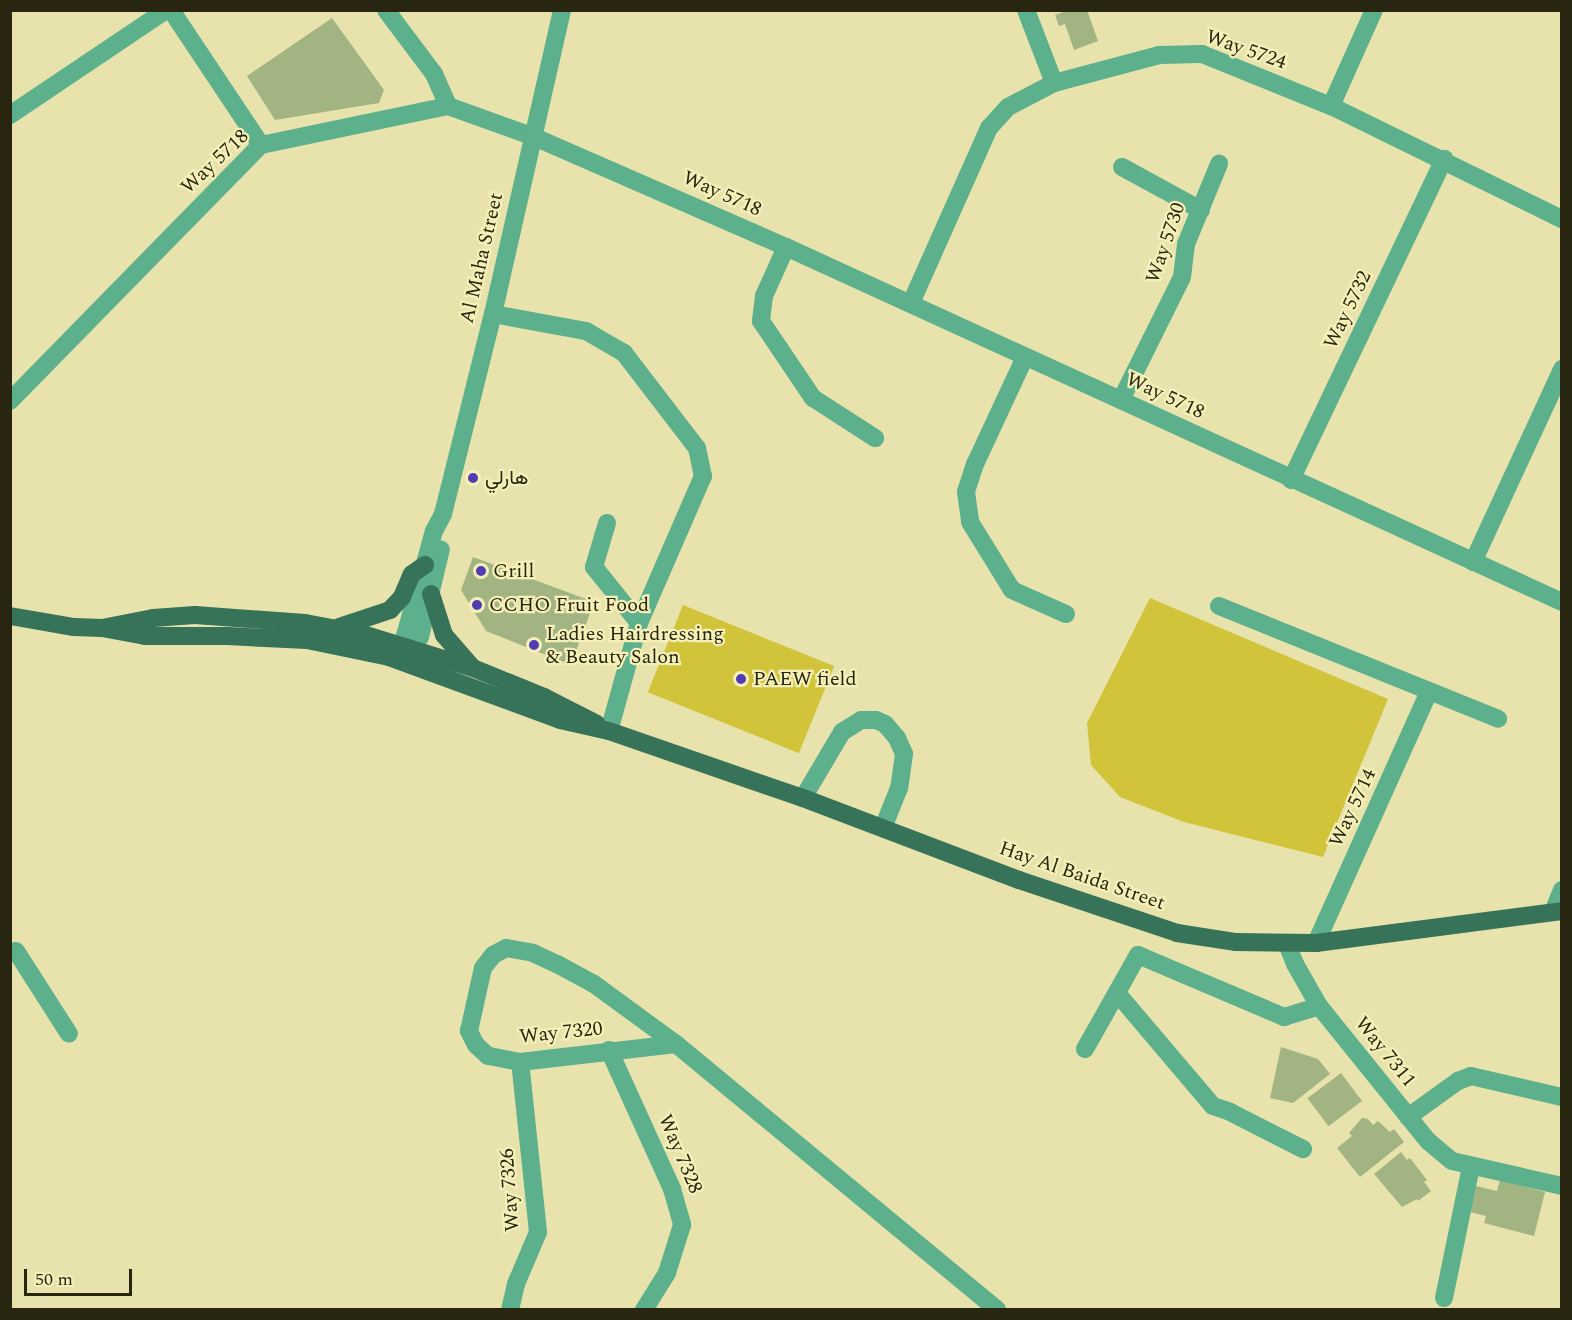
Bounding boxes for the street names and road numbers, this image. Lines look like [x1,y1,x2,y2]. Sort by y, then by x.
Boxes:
street label: Way 5724 [1203,25,1289,75]
street label: Way 5718 [176,125,254,199]
street label: Way 5718 [679,166,765,222]
street label: Al Maha Street [455,190,509,326]
street label: Way 5730 [1141,200,1191,286]
street label: Way 5732 [1319,267,1377,353]
street label: Way 5718 [1122,367,1208,425]
street label: Way 5714 [1324,765,1382,851]
street label: Hay Al Baida Street [996,836,1168,916]
street label: Way 7311 [1349,1012,1421,1092]
street label: Way 7320 [518,1017,604,1049]
street label: Way 7328 [653,1111,707,1197]
street label: Way 7326 [495,1148,525,1232]

